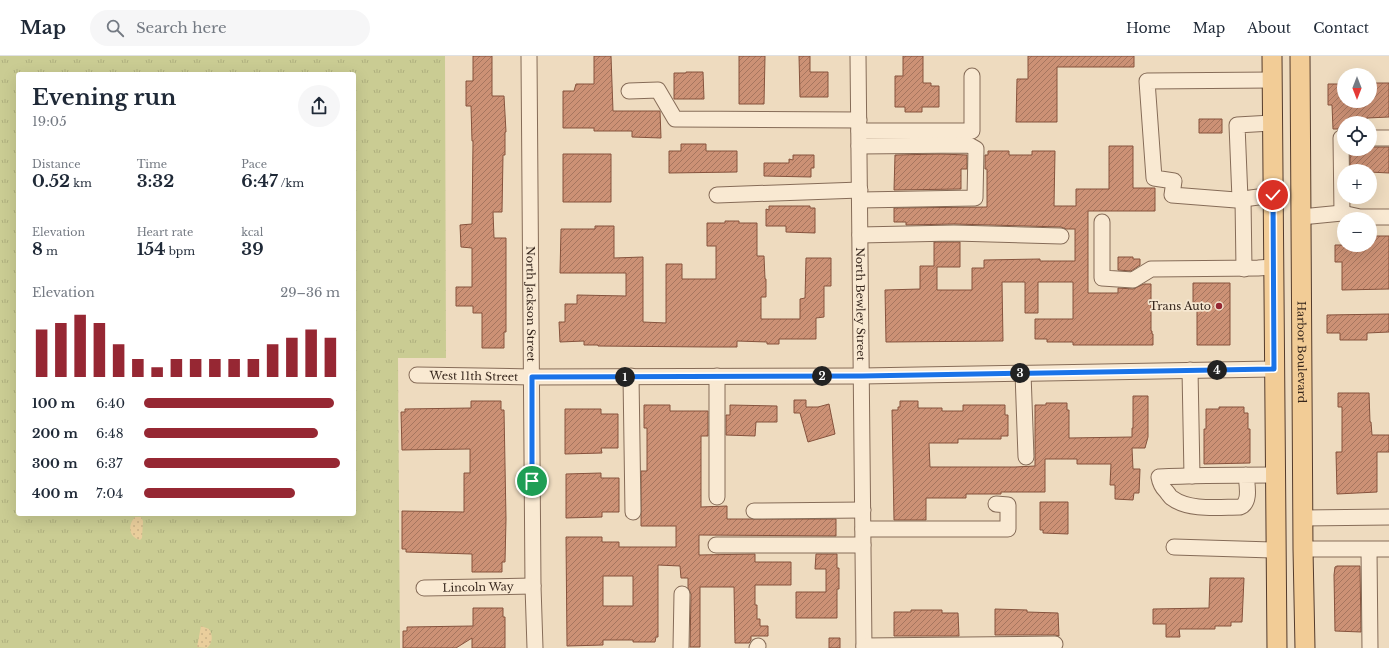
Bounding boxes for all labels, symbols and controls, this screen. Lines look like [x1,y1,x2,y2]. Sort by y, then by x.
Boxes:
search box [90,10,370,46]
text: Map [20,16,66,39]
icon: search [104,17,126,39]
text: Search here [136,18,227,37]
text: Home [1126,19,1171,37]
text: Map [1193,19,1225,37]
text: About [1247,19,1291,37]
text: Contact [1313,19,1369,37]
north arrow [1337,68,1377,108]
map controls [1337,68,1377,252]
text: Evening run [32,84,176,111]
button: share [298,85,340,127]
text: 19:05 [32,113,67,130]
button: locate [1337,116,1377,156]
text: Distance [32,157,81,171]
text: Time [137,157,167,171]
text: Pace [241,157,267,171]
button: + [1337,164,1377,204]
text: 0.52 [32,171,70,192]
text: 3:32 [137,171,174,192]
text: 6:47 [241,171,278,192]
text: km [70,176,92,190]
text: /km [278,176,304,190]
pin [1256,178,1290,212]
icon: check [1262,184,1284,206]
button: − [1337,212,1377,252]
text: Elevation [32,225,85,239]
text: Heart rate [137,225,193,239]
text: kcal [241,225,263,239]
text: 8 [32,239,43,260]
text: 154 [137,239,165,260]
text: 39 [241,239,264,260]
text: m [43,244,58,258]
text: bpm [165,244,195,258]
street label: North Jackson Street [523,246,538,363]
street label: North Bewley Street [853,247,868,362]
text: Elevation [32,284,95,301]
text: 29–36 m [280,284,340,301]
place label: Trans Auto [1149,299,1211,313]
marker: Trans Auto [1214,301,1224,311]
street label: Harbor Boulevard [1294,301,1309,404]
pin: 4 [1207,360,1227,380]
pin: 3 [1010,363,1030,383]
text: 4 [1213,363,1221,377]
pin: 2 [812,366,832,386]
text: 3 [1016,366,1024,380]
pin: 1 [615,367,635,387]
street label: West 11th Street [429,368,519,384]
text: 2 [818,369,826,383]
text: 1 [623,370,627,384]
text: 100 m [32,395,75,412]
text: 6:40 [96,395,125,412]
text: 200 m [32,425,78,442]
text: 6:48 [96,425,124,442]
text: 300 m [32,455,78,472]
text: 6:37 [96,455,123,472]
pin [515,464,549,498]
icon: arrive [521,470,543,492]
text: 400 m [32,485,78,502]
text: 7:04 [96,485,123,502]
street label: Lincoln Way [442,579,514,595]

